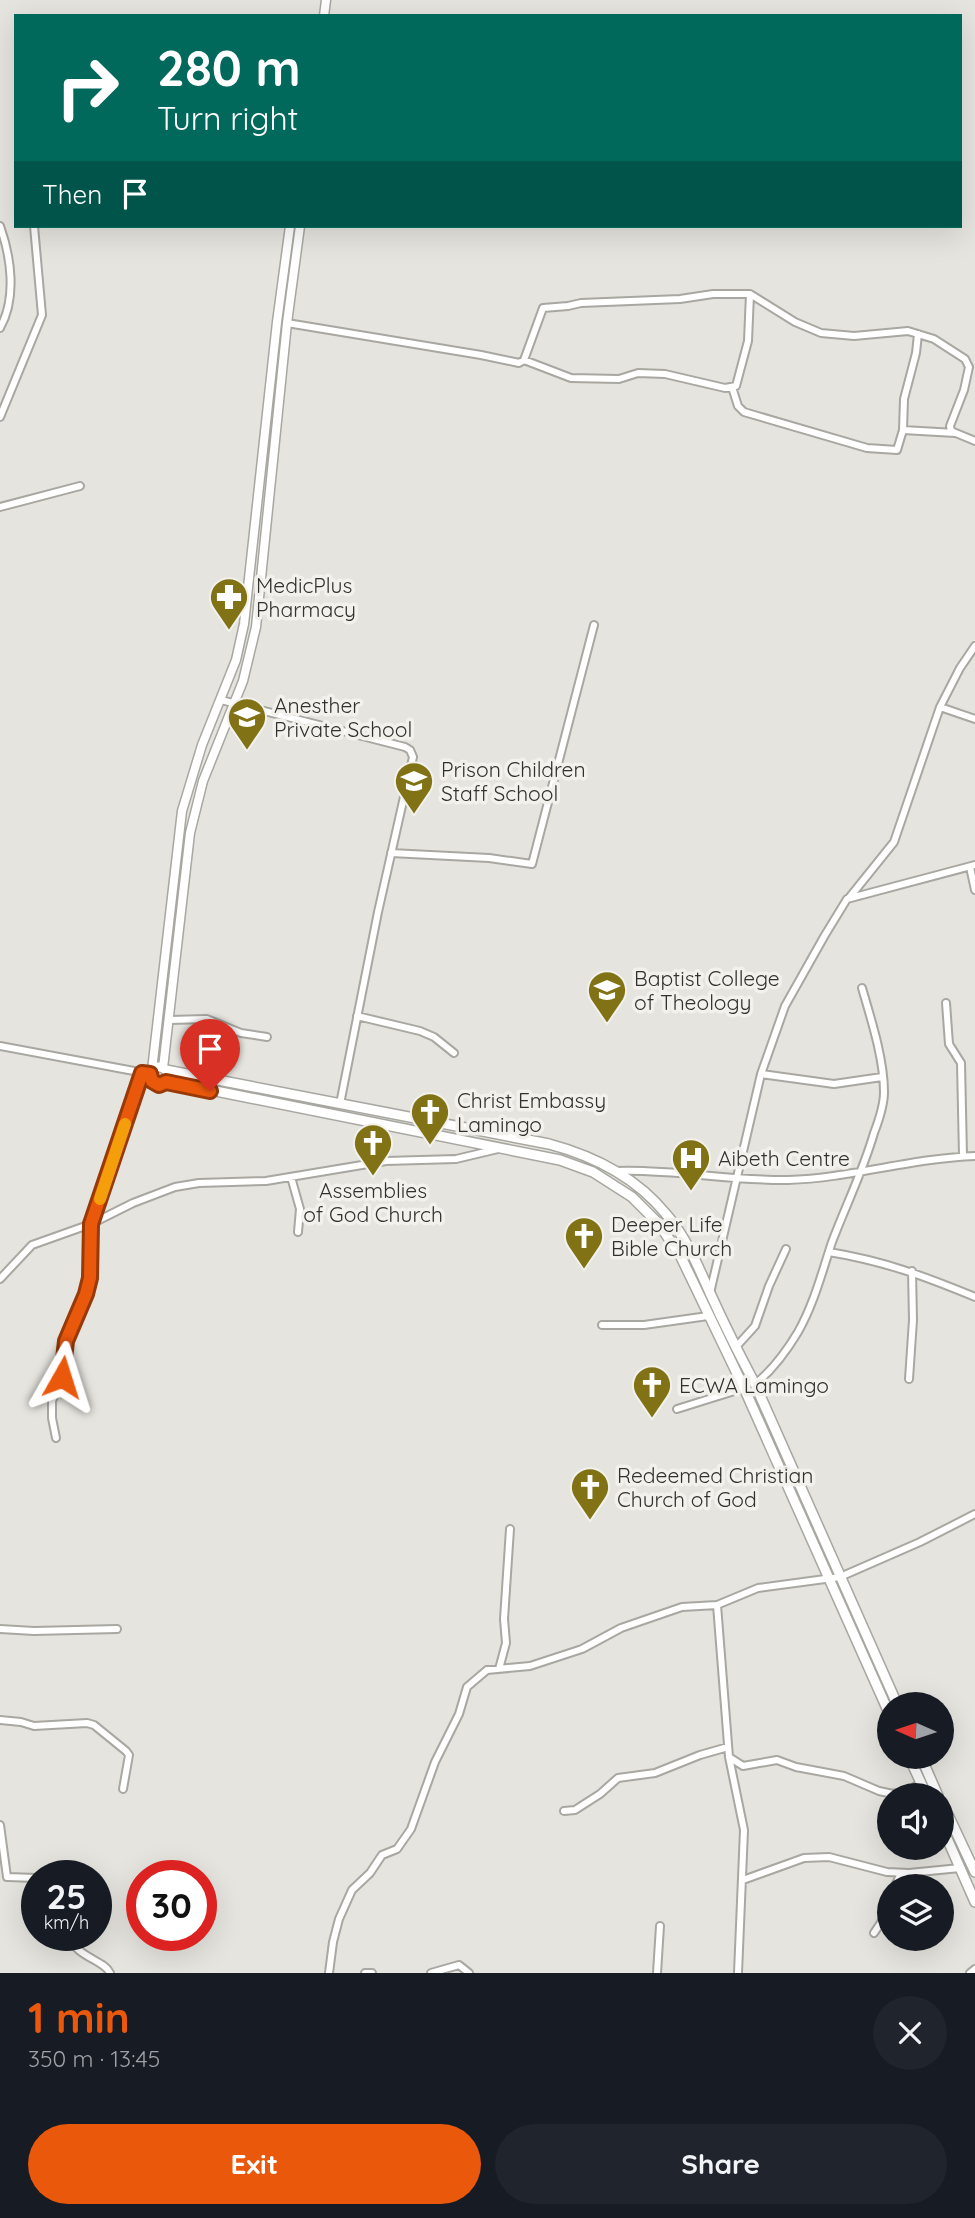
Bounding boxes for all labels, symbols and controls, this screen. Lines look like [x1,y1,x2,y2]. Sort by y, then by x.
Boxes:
text: 280 m [157,37,301,98]
icon: right [42,42,133,133]
text: Turn right [157,98,298,138]
icon: arrive [116,175,154,213]
text: Then [42,178,102,211]
place label: MedicPlus Pharmacy [256,572,356,622]
pharmacy icon: MedicPlus Pharmacy [208,576,250,631]
place label: Anesther Private School [274,692,412,742]
school or university icon: Anesther Private School [226,696,268,751]
place label: Prison Children Staff School [441,756,586,806]
school or university icon: Prison Children Staff School [393,760,435,815]
place label: Baptist College of Theology [634,965,780,1015]
school or university icon: Baptist College of Theology [586,969,628,1024]
pin [180,1019,240,1091]
icon: arrive [191,1030,229,1068]
place label: Christ Embassy Lamingo [457,1087,606,1137]
church icon: Christ Embassy Lamingo [409,1091,451,1146]
church icon: Assemblies of God Church [352,1122,394,1177]
hospital icon: Aibeth Centre [670,1137,712,1192]
place label: Aibeth Centre [718,1145,850,1171]
place label: Assemblies of God Church [303,1177,443,1227]
place label: Deeper Life Bible Church [611,1211,732,1261]
church icon: Deeper Life Bible Church [563,1215,605,1270]
position arrow [25,1340,99,1414]
church icon: ECWA Lamingo [631,1364,673,1419]
place label: ECWA Lamingo [679,1372,829,1398]
place label: Redeemed Christian Church of God [617,1462,813,1512]
church icon: Redeemed Christian Church of God [569,1466,611,1521]
north arrow [877,1692,954,1769]
map controls [877,1692,954,1951]
button: sound [877,1783,954,1860]
speed limit sign: 30 [126,1860,217,1951]
text: 25 [46,1874,87,1918]
button: layers [877,1874,954,1951]
text: km/h [44,1911,89,1934]
text: 1 min [28,1991,130,2044]
button: close [873,1996,947,2070]
text: 350 m · 13:45 [28,2044,160,2073]
button: Exit [28,2124,481,2204]
button: Share [495,2124,947,2204]

